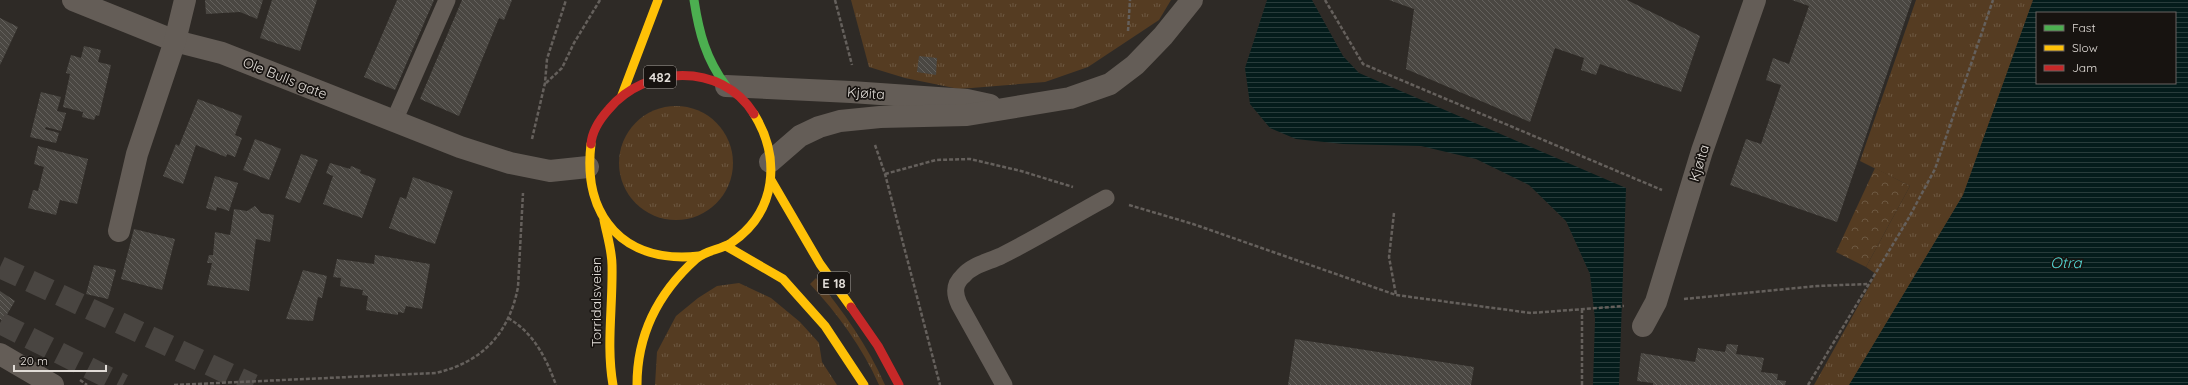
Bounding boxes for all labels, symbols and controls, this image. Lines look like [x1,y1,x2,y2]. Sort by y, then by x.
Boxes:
legend [2036,12,2176,84]
text: Fast [2072,20,2096,35]
text: Slow [2072,40,2098,55]
street label: Ole Bulls gate [240,53,330,103]
text: Jam [2072,60,2097,75]
road number: 482 [644,66,676,88]
street label: Kjøita [846,83,886,103]
street label: Kjøita [1685,142,1713,184]
water label: Otra [2050,253,2083,272]
street label: Torridalsveien [587,257,605,347]
road number: E 18 [818,272,850,294]
scale bar [14,347,106,373]
text: 20 m [20,353,48,368]

